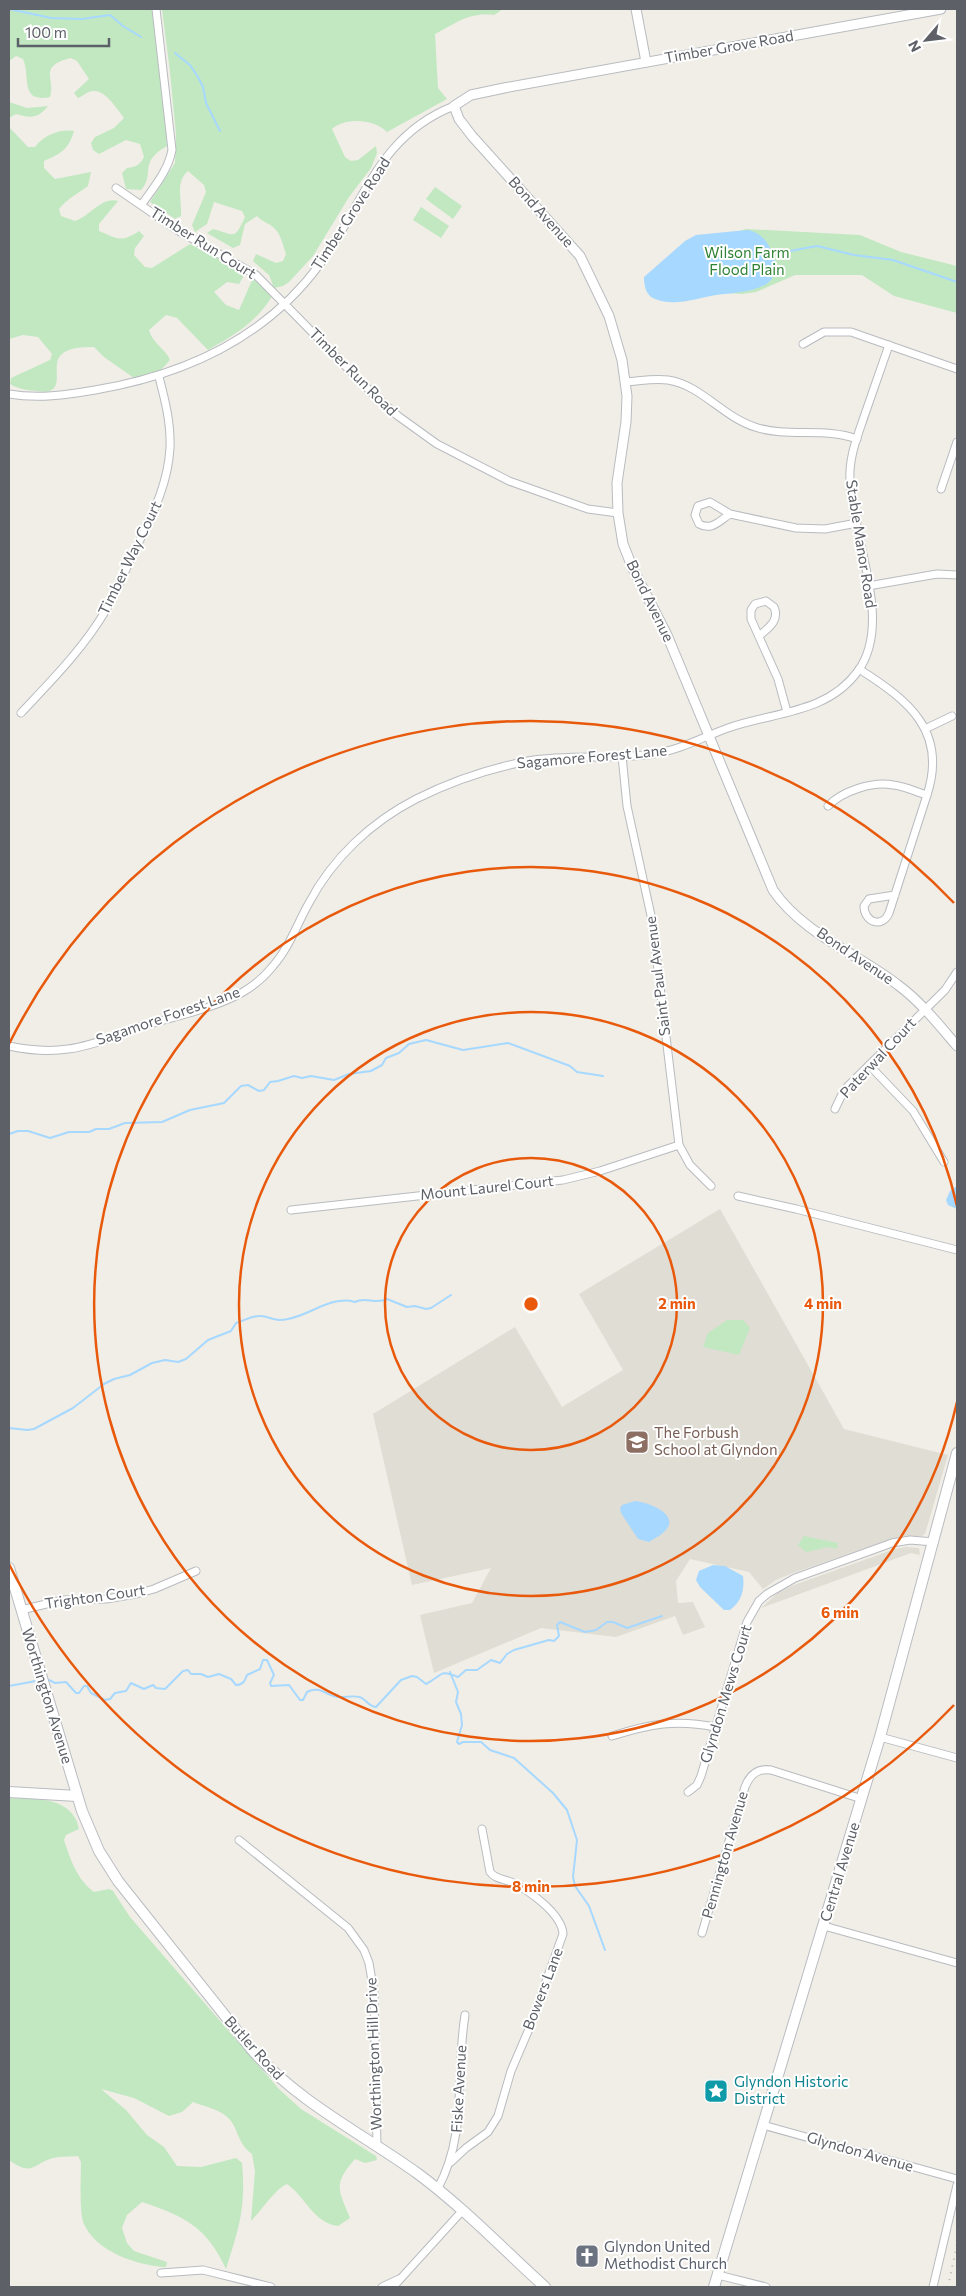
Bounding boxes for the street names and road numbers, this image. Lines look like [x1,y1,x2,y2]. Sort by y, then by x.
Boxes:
street label: Timber Grove Road [663,26,795,66]
street label: Timber Grove Road [307,154,393,273]
street label: Bond Avenue [505,172,578,250]
street label: Timber Run Court [147,202,260,282]
street label: Timber Run Road [306,324,401,419]
street label: Stable Manor Road [843,478,881,609]
street label: Timber Way Court [94,498,165,618]
street label: Bond Avenue [623,557,678,644]
street label: Sagamore Forest Lane [516,740,668,772]
street label: Saint Paul Avenue [641,915,673,1037]
street label: Bond Avenue [814,923,897,988]
street label: Sagamore Forest Lane [93,982,242,1048]
street label: Paterwal Court [835,1013,919,1101]
street label: Mount Laurel Court [419,1171,555,1203]
street label: Trighton Court [44,1580,146,1612]
street label: Glyndon Mews Court [695,1622,755,1765]
street label: Worthington Avenue [19,1626,77,1766]
street label: Pennington Avenue [697,1789,751,1920]
street label: Central Avenue [815,1820,863,1924]
street label: Bowers Lane [518,1945,566,2032]
street label: Worthington Hill Drive [361,1977,385,2131]
street label: Butler Road [221,2012,288,2083]
street label: Fiske Avenue [447,2045,469,2133]
street label: Glyndon Avenue [805,2127,916,2175]

